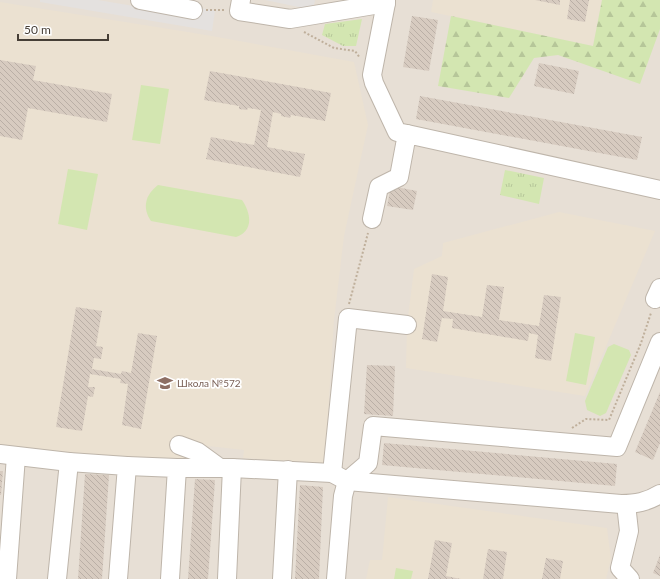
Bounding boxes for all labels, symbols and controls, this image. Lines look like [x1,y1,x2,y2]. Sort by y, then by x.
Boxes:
scale bar [18,16,108,42]
text: 50 m [24,22,51,37]
school or university icon: Школа №572 [156,374,174,392]
place label: Школа №572 [177,377,241,389]

